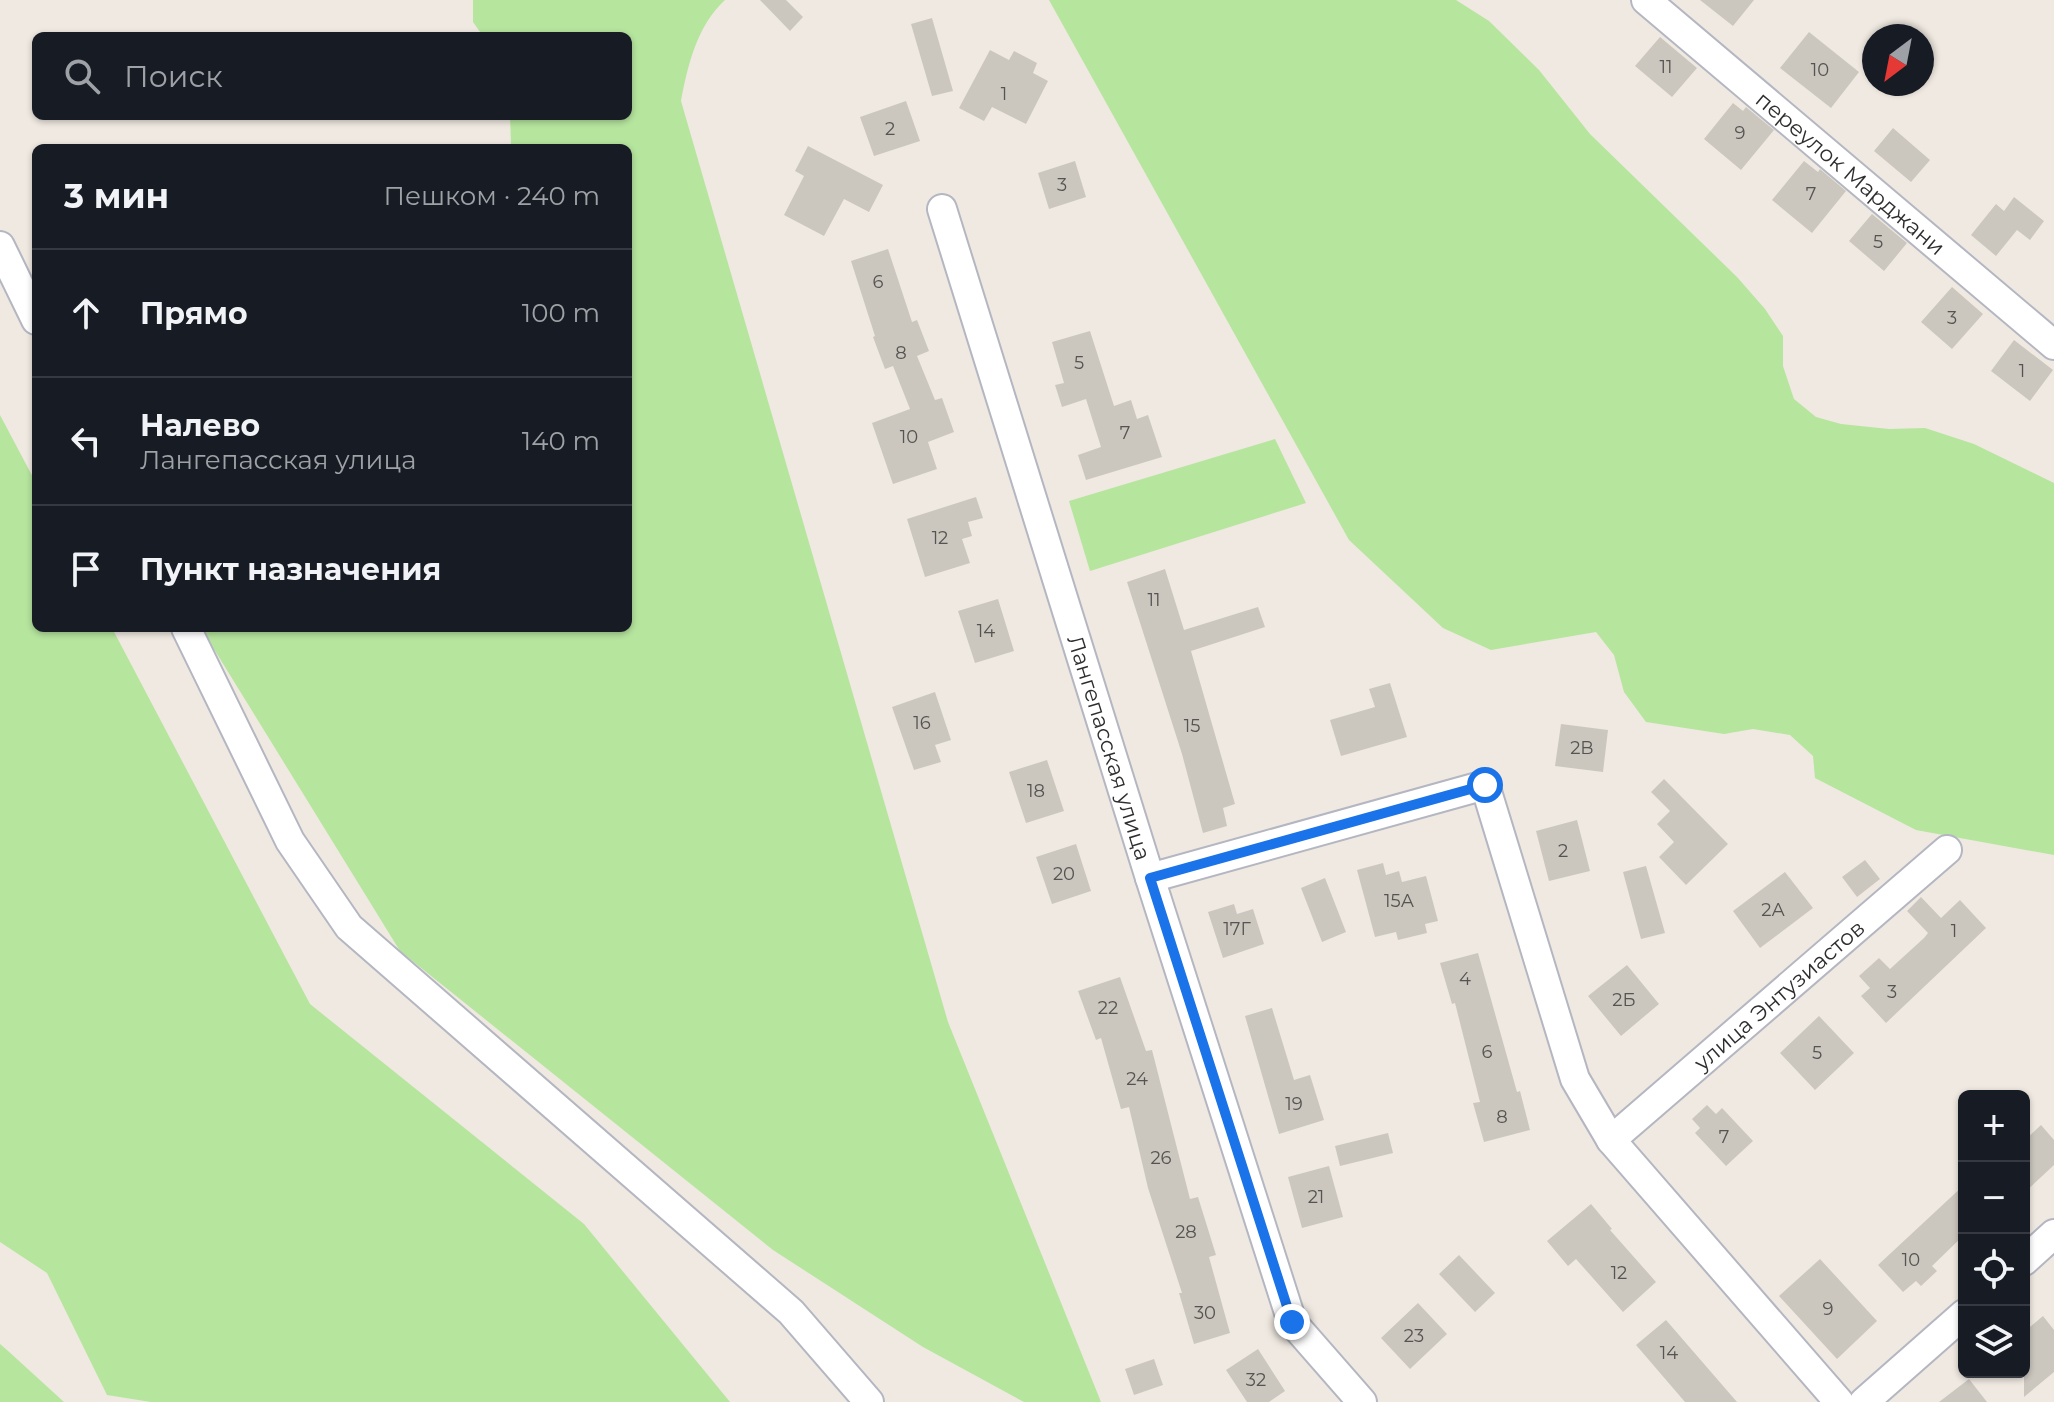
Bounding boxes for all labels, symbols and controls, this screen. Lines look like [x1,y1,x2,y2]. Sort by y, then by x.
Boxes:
north arrow [1862,24,1934,96]
search box [32,32,632,120]
icon: search [60,54,104,98]
house number: 11 [1660,56,1673,78]
text: Поиск [124,58,223,95]
house number: 10 [1811,59,1829,81]
house number: 1 [1001,83,1007,105]
street label: переулок Марджани [1750,86,1950,261]
house number: 2 [885,118,895,140]
house number: 9 [1735,122,1746,144]
house number: 3 [1057,174,1067,196]
text: 3 мин [64,175,169,217]
text: Пешком · 240 m [383,180,600,212]
house number: 7 [1806,183,1816,205]
house number: 5 [1873,231,1883,253]
house number: 6 [873,271,884,293]
icon: ahead [64,291,108,335]
text: Прямо [140,295,248,332]
text: 100 m [522,297,600,329]
house number: 3 [1947,307,1957,329]
house number: 8 [895,342,907,364]
house number: 5 [1074,352,1084,374]
house number: 1 [2019,360,2025,382]
text: Налево [140,407,260,444]
icon: left [64,419,108,463]
house number: 7 [1120,422,1130,444]
text: 140 m [522,425,600,457]
house number: 10 [900,426,918,448]
text: Лангепасская улица [140,444,416,476]
house number: 12 [932,527,948,549]
icon: arrive [64,547,108,591]
text: Пункт назначения [140,551,441,588]
house number: 11 [1148,589,1161,611]
house number: 14 [977,620,995,642]
street label: Лангепасская улица [1061,632,1157,863]
house number: 16 [913,712,931,734]
house number: 15 [1184,715,1200,737]
house number: 2В [1570,737,1594,759]
route start [1467,767,1503,803]
house number: 18 [1027,780,1045,802]
house number: 2 [1558,840,1568,862]
house number: 20 [1053,863,1075,885]
house number: 15А [1384,890,1415,912]
house number: 2А [1761,899,1785,921]
street label: улица Энтузиастов [1688,914,1870,1077]
house number: 17Г [1223,918,1251,940]
house number: 1 [1951,920,1957,942]
house number: 4 [1459,968,1471,990]
house number: 3 [1887,981,1897,1003]
house number: 2Б [1612,989,1636,1011]
house number: 22 [1098,997,1118,1019]
house number: 6 [1482,1041,1493,1063]
house number: 5 [1812,1042,1822,1064]
house number: 24 [1126,1068,1148,1090]
map controls [1958,1090,2030,1378]
button: + [1958,1090,2030,1162]
house number: 19 [1285,1093,1303,1115]
house number: 8 [1496,1106,1508,1128]
house number: 7 [1719,1126,1729,1148]
house number: 26 [1150,1147,1172,1169]
button: − [1958,1162,2030,1234]
house number: 21 [1308,1186,1324,1208]
house number: 28 [1175,1221,1197,1243]
button: locate [1958,1234,2030,1306]
house number: 10 [1902,1249,1920,1271]
house number: 12 [1611,1262,1627,1284]
house number: 9 [1823,1298,1834,1320]
house number: 30 [1194,1302,1216,1324]
route end [1274,1304,1310,1340]
button: layers [1958,1306,2030,1378]
house number: 23 [1404,1325,1424,1347]
house number: 14 [1660,1342,1678,1364]
house number: 32 [1246,1369,1266,1391]

